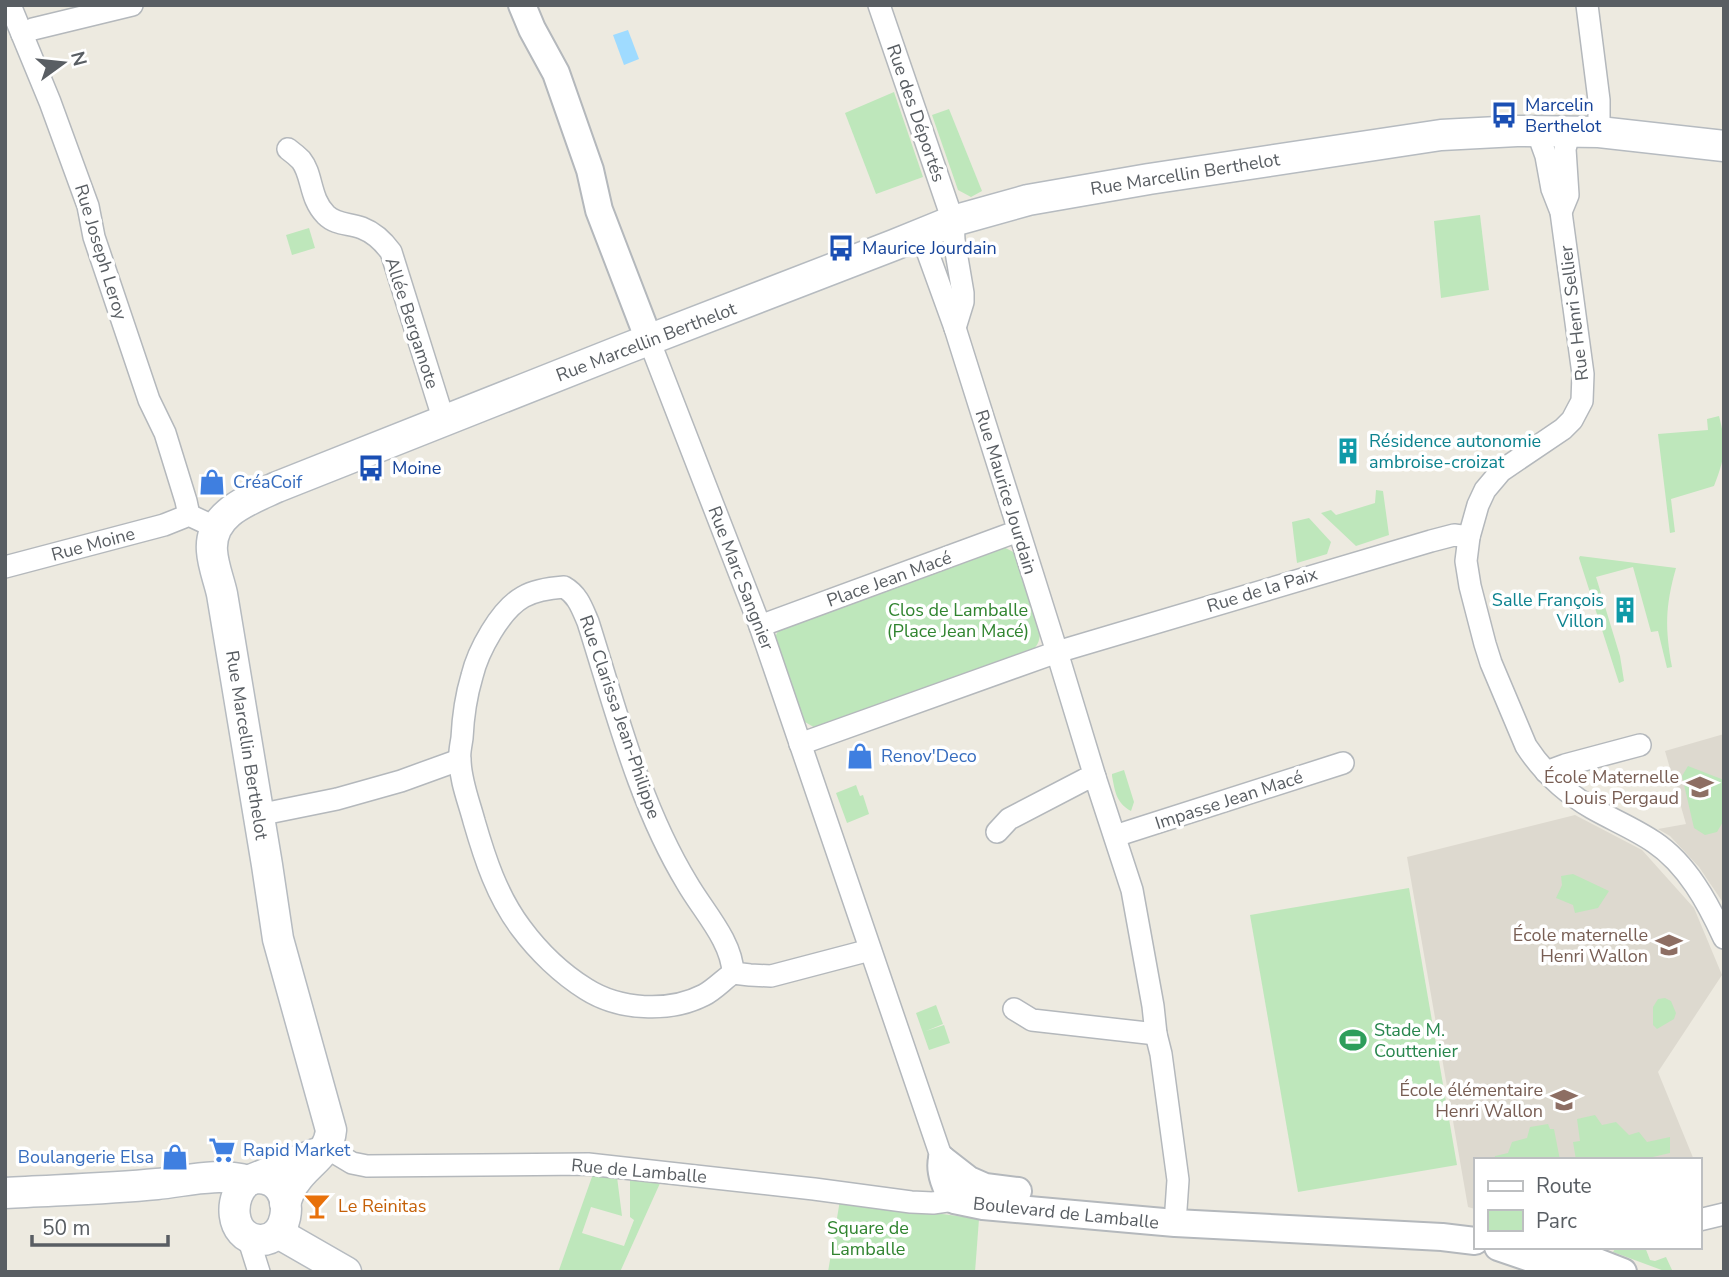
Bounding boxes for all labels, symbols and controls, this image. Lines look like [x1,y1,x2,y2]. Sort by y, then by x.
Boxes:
north arrow [28,28,98,98]
street label: Rue des Déportés [881,41,951,185]
text: N [64,49,93,69]
place label: Marcelin Berthelot [1525,93,1602,138]
bus stop icon: Marcelin Berthelot [1489,100,1519,130]
street label: Rue Marcellin Berthelot [1089,147,1282,201]
street label: Rue Joseph Leroy [69,181,133,323]
bus stop icon: Maurice Jourdain [826,233,856,263]
place label: Maurice Jourdain [862,236,997,260]
street label: Rue Henri Sellier [1554,243,1594,382]
street label: Allée Bergamote [379,254,445,392]
street label: Rue Marcellin Berthelot [552,296,740,387]
street label: Rue Maurice Jourdain [970,407,1042,577]
place label: Résidence autonomie ambroise-croizat [1369,429,1541,474]
building icon: Résidence autonomie ambroise-croizat [1333,436,1363,466]
bus stop icon: Moine [356,453,386,483]
place label: Moine [392,456,441,480]
shop icon: CréaCoif [197,467,227,497]
place label: CréaCoif [233,470,303,494]
street label: Rue Marc Sangnier [702,503,780,654]
street label: Rue Moine [48,521,138,567]
street label: Place Jean Macé [823,545,955,613]
street label: Rue de la Paix [1204,562,1321,618]
place label: Salle François Villon [1492,588,1604,633]
building icon: Salle François Villon [1610,595,1640,625]
park label: Clos de Lamballe (Place Jean Macé) [887,598,1029,643]
street label: Rue Clarissa Jean-Philippe [574,612,666,822]
street label: Rue Marcellin Berthelot [220,649,274,842]
shop icon: Renov'Deco [845,741,875,771]
place label: Renov'Deco [881,744,977,768]
street label: Impasse Jean Macé [1152,765,1306,835]
place label: École Maternelle Louis Pergaud [1544,765,1679,810]
school or university icon: École Maternelle Louis Pergaud [1685,772,1715,802]
place label: École maternelle Henri Wallon [1513,923,1648,968]
school or university icon: École maternelle Henri Wallon [1654,930,1684,960]
place label: Stade M. Couttenier [1374,1018,1458,1063]
sports icon: Stade M. Couttenier [1338,1025,1368,1055]
place label: École élémentaire Henri Wallon [1399,1078,1543,1123]
school or university icon: École élémentaire Henri Wallon [1549,1085,1579,1115]
supermarket icon: Rapid Market [207,1135,237,1165]
place label: Rapid Market [243,1138,351,1162]
shop icon: Boulangerie Elsa [160,1142,190,1172]
place label: Boulangerie Elsa [18,1145,154,1169]
street label: Rue de Lamballe [570,1153,708,1189]
legend [1474,1158,1701,1249]
text: Route [1536,1172,1592,1200]
bar icon: Le Reinitas [302,1191,332,1221]
street label: Boulevard de Lamballe [972,1191,1160,1235]
place label: Le Reinitas [338,1194,426,1218]
scale bar [32,1204,168,1248]
text: Parc [1536,1207,1577,1235]
text: 50 m [42,1214,91,1242]
park label: Square de Lamballe [827,1216,909,1261]

